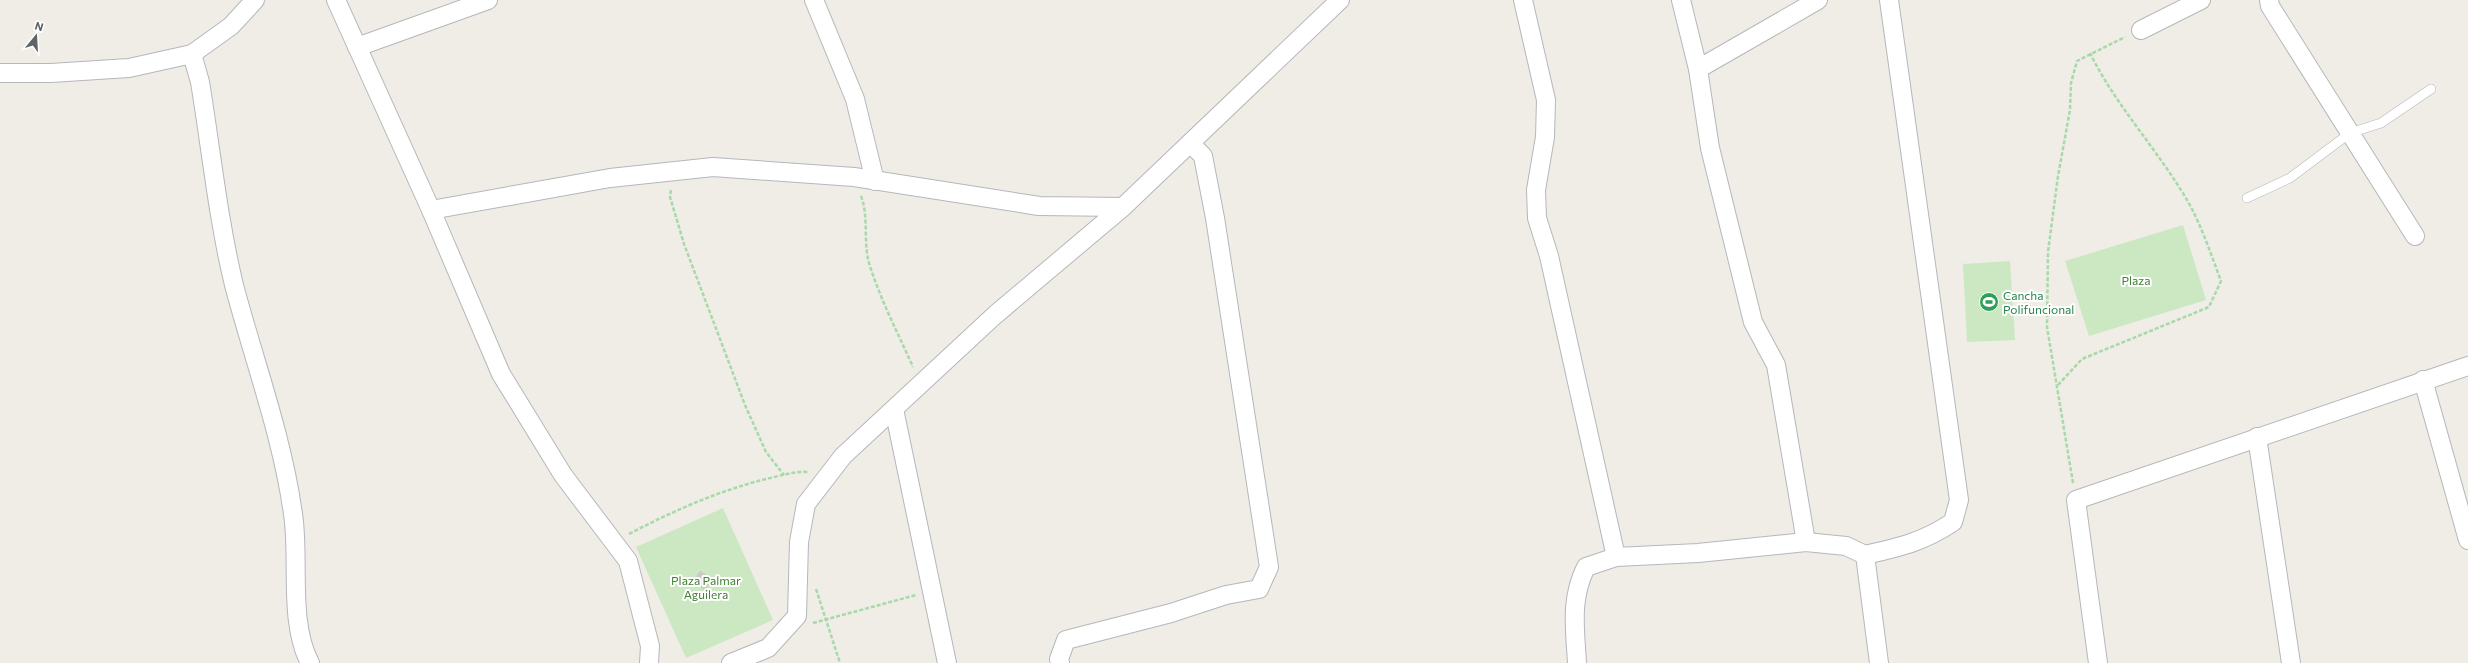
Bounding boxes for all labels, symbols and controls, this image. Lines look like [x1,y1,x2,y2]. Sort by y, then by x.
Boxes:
north arrow [16,16,56,56]
text: N [33,19,45,33]
park label: Plaza [2121,273,2151,287]
place label: Cancha Polifuncional [2003,288,2074,316]
sports icon: Cancha Polifuncional [1978,291,2000,313]
park label: Plaza Palmar Aguilera [671,573,741,601]

